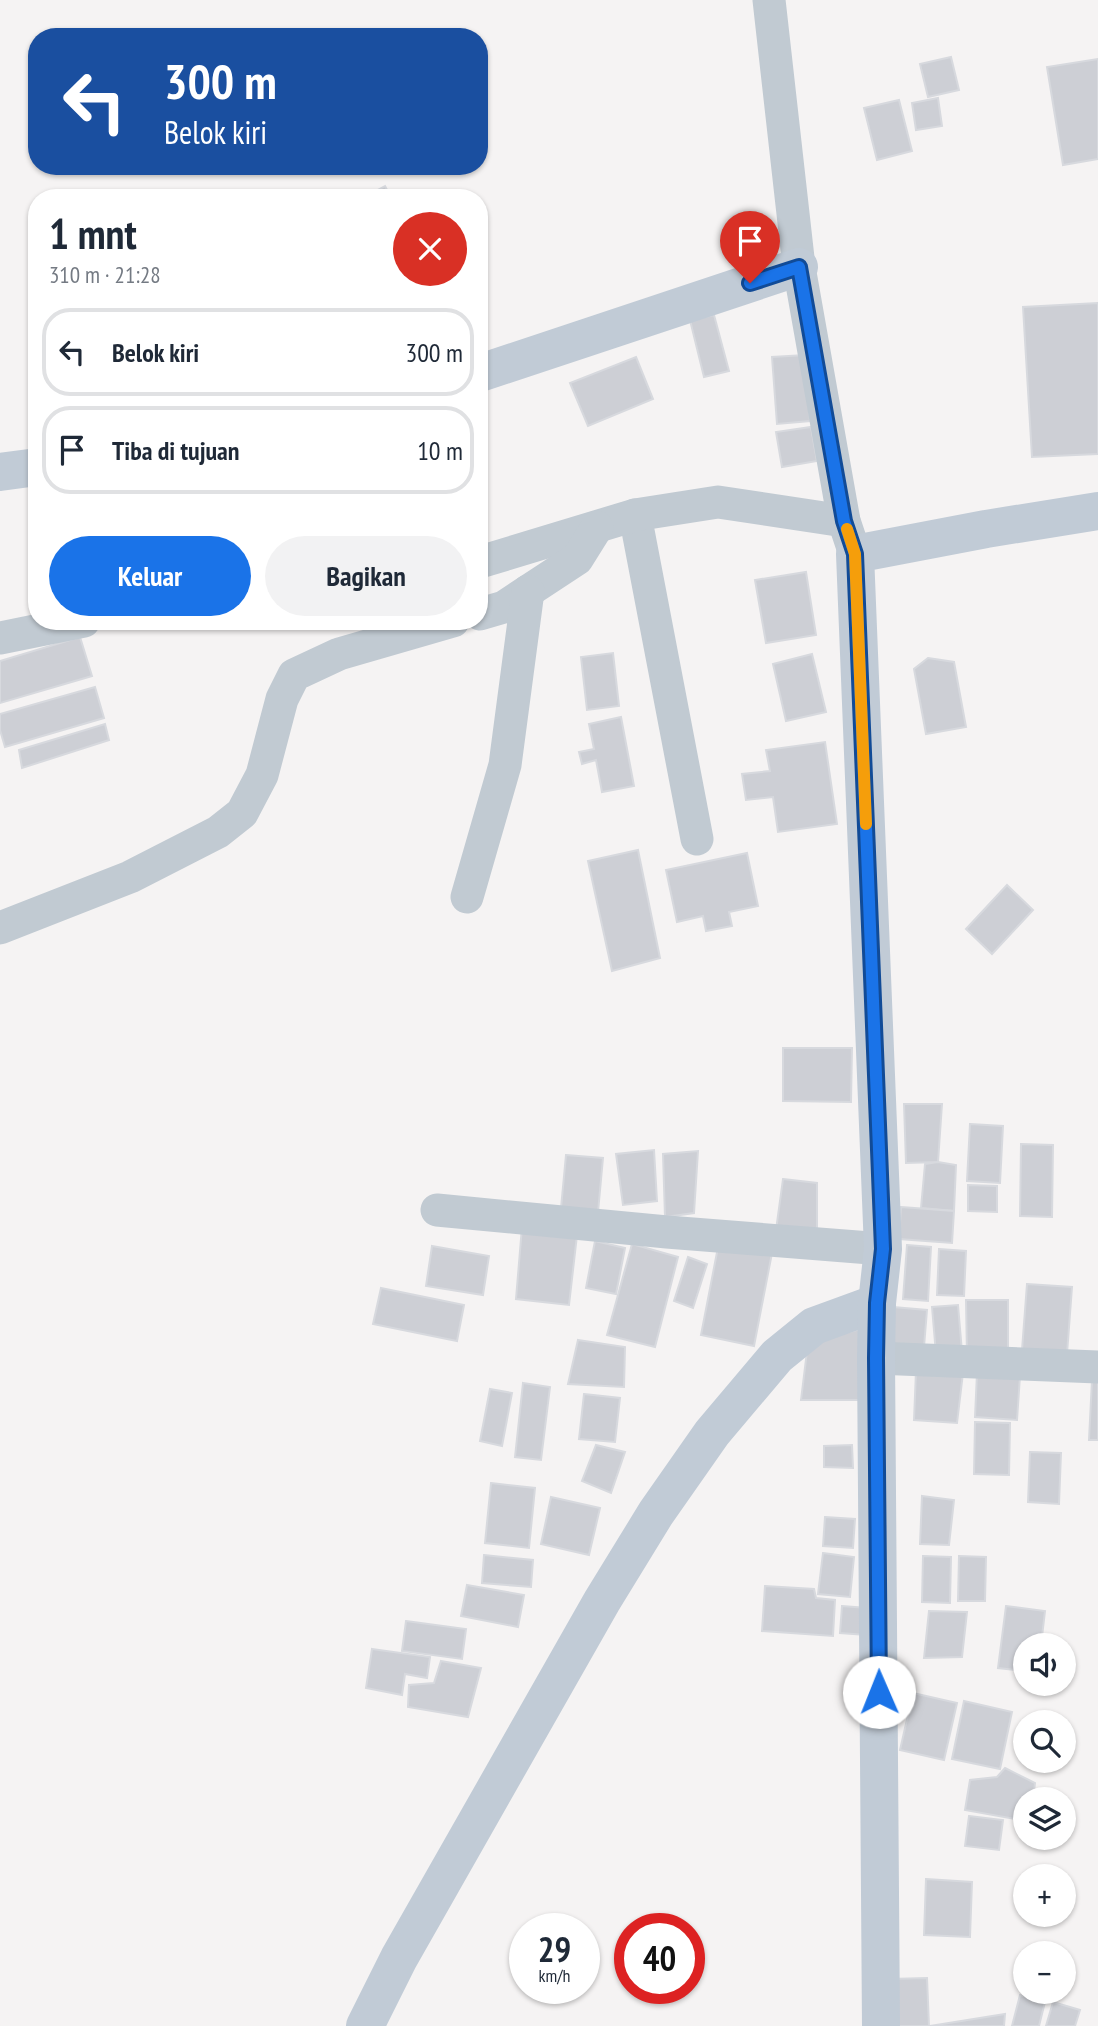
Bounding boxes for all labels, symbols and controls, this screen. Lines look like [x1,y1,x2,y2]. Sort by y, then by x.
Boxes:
text: 300 m [164,49,277,113]
icon: left [49,56,140,147]
text: Belok kiri [164,111,267,153]
text: 1 mnt [49,206,137,261]
pin [720,211,780,283]
button: close [393,212,467,286]
icon: arrive [731,222,769,260]
text: 310 m · 21:28 [49,260,161,289]
icon: left [53,333,91,371]
text: Belok kiri [112,336,199,369]
text: 300 m [405,336,463,369]
icon: arrive [53,431,91,469]
text: Tiba di tujuan [112,434,240,467]
text: 10 m [417,434,463,467]
button: Keluar [49,536,251,616]
button: Bagikan [265,536,467,616]
map controls [1013,1633,1076,2004]
button: sound [1013,1633,1076,1696]
position arrow [842,1655,916,1729]
button: search [1013,1710,1076,1773]
button: layers [1013,1787,1076,1850]
button: + [1013,1864,1076,1927]
speed limit sign: 40 [614,1913,705,2004]
text: 29 [538,1926,571,1972]
button: − [1013,1941,1076,2004]
text: km/h [539,1964,570,1987]

